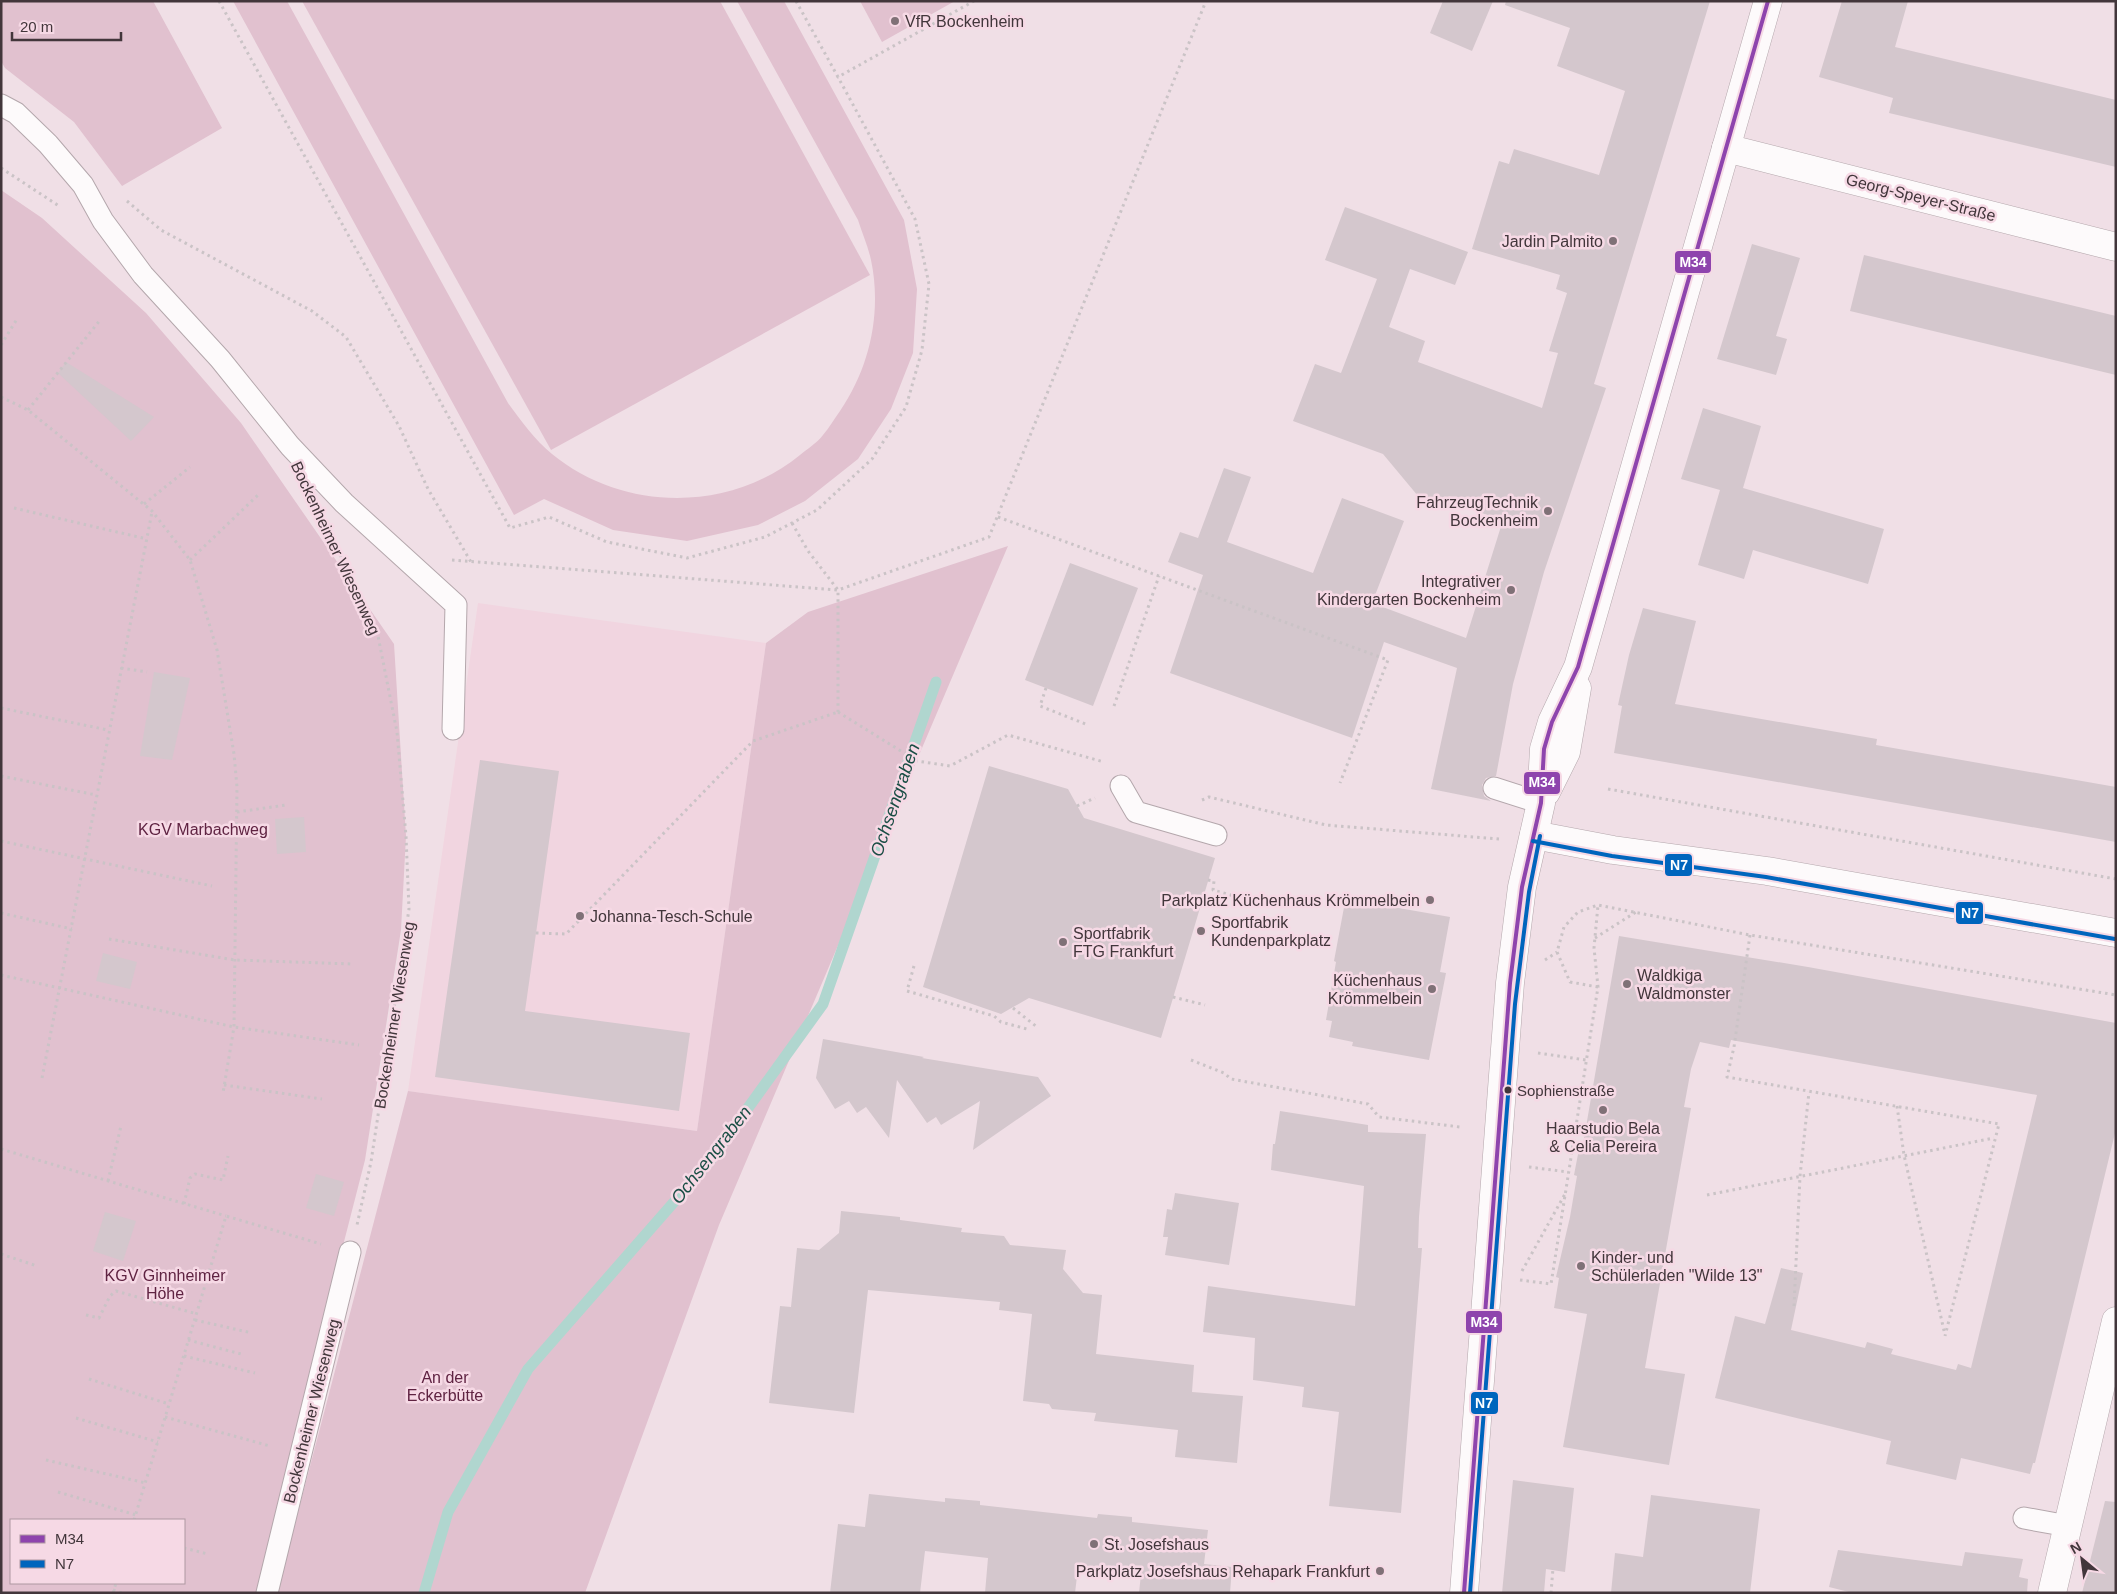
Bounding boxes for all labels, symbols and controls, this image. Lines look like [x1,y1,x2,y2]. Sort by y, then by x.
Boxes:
scale bar [12,10,121,42]
place label: VfR Bockenheim [905,13,1024,30]
marker: VfR Bockenheim [889,15,901,27]
text: 20 m [20,18,53,35]
street label: Georg-Speyer-Straße [1844,171,1998,224]
place label: Jardin Palmito [1502,233,1603,250]
marker: Jardin Palmito [1607,235,1619,247]
line badge: M34 [1674,250,1712,274]
text: M34 [1679,254,1707,270]
street label: Bockenheimer Wiesenweg [288,459,383,638]
place label: FahrzeugTechnik Bockenheim [1416,494,1539,529]
marker: FahrzeugTechnik Bockenheim [1542,505,1554,517]
place label: Integrativer Kindergarten Bockenheim [1317,573,1502,608]
marker: Integrativer Kindergarten Bockenheim [1505,584,1517,596]
water label: Ochsengraben [866,741,924,859]
line badge: M34 [1523,771,1561,795]
text: M34 [1528,774,1556,790]
park label: KGV Marbachweg [138,821,268,838]
line badge: N7 [1664,853,1693,877]
text: N7 [1670,857,1688,873]
place label: Parkplatz Küchenhaus Krömmelbein [1161,892,1420,909]
marker: Parkplatz Küchenhaus Krömmelbein [1424,894,1436,906]
line badge: N7 [1955,901,1984,925]
text: N7 [1961,905,1979,921]
place label: Johanna-Tesch-Schule [590,908,753,925]
marker: Johanna-Tesch-Schule [574,910,586,922]
place label: Sportfabrik Kundenparkplatz [1211,914,1331,949]
street label: Bockenheimer Wiesenweg [371,920,418,1110]
place label: Sportfabrik FTG Frankfurt [1073,925,1174,960]
marker: Sportfabrik Kundenparkplatz [1195,925,1207,937]
marker: Sportfabrik FTG Frankfurt [1057,936,1069,948]
place label: Waldkiga Waldmonster [1637,967,1731,1002]
place label: Küchenhaus Krömmelbein [1328,972,1422,1007]
marker: Waldkiga Waldmonster [1621,978,1633,990]
marker: Küchenhaus Krömmelbein [1426,983,1438,995]
place label: Sophienstraße [1517,1082,1615,1099]
marker: Sophienstraße [1503,1085,1513,1095]
water label: Ochsengraben [667,1102,755,1208]
marker: Haarstudio Bela & Celia Pereira [1597,1104,1609,1116]
place label: Haarstudio Bela & Celia Pereira [1546,1120,1660,1155]
place label: Kinder- und Schülerladen "Wilde 13" [1591,1249,1762,1284]
marker: Kinder- und Schülerladen "Wilde 13" [1575,1260,1587,1272]
park label: KGV Ginnheimer Höhe [105,1267,226,1302]
line badge: M34 [1465,1310,1503,1334]
text: M34 [1470,1314,1498,1330]
street label: Bockenheimer Wiesenweg [280,1317,343,1505]
park label: An der Eckerbütte [407,1369,483,1404]
line badge: N7 [1470,1391,1499,1415]
text: N7 [1475,1395,1493,1411]
legend [10,1519,185,1584]
text: M34 [55,1530,84,1547]
north arrow [2057,1534,2107,1584]
place label: St. Josefshaus [1104,1536,1209,1553]
marker: St. Josefshaus [1088,1538,1100,1550]
text: N [2067,1538,2084,1557]
text: N7 [55,1555,74,1572]
place label: Parkplatz Josefshaus Rehapark Frankfurt [1076,1563,1371,1580]
marker: Parkplatz Josefshaus Rehapark Frankfurt [1374,1565,1386,1577]

